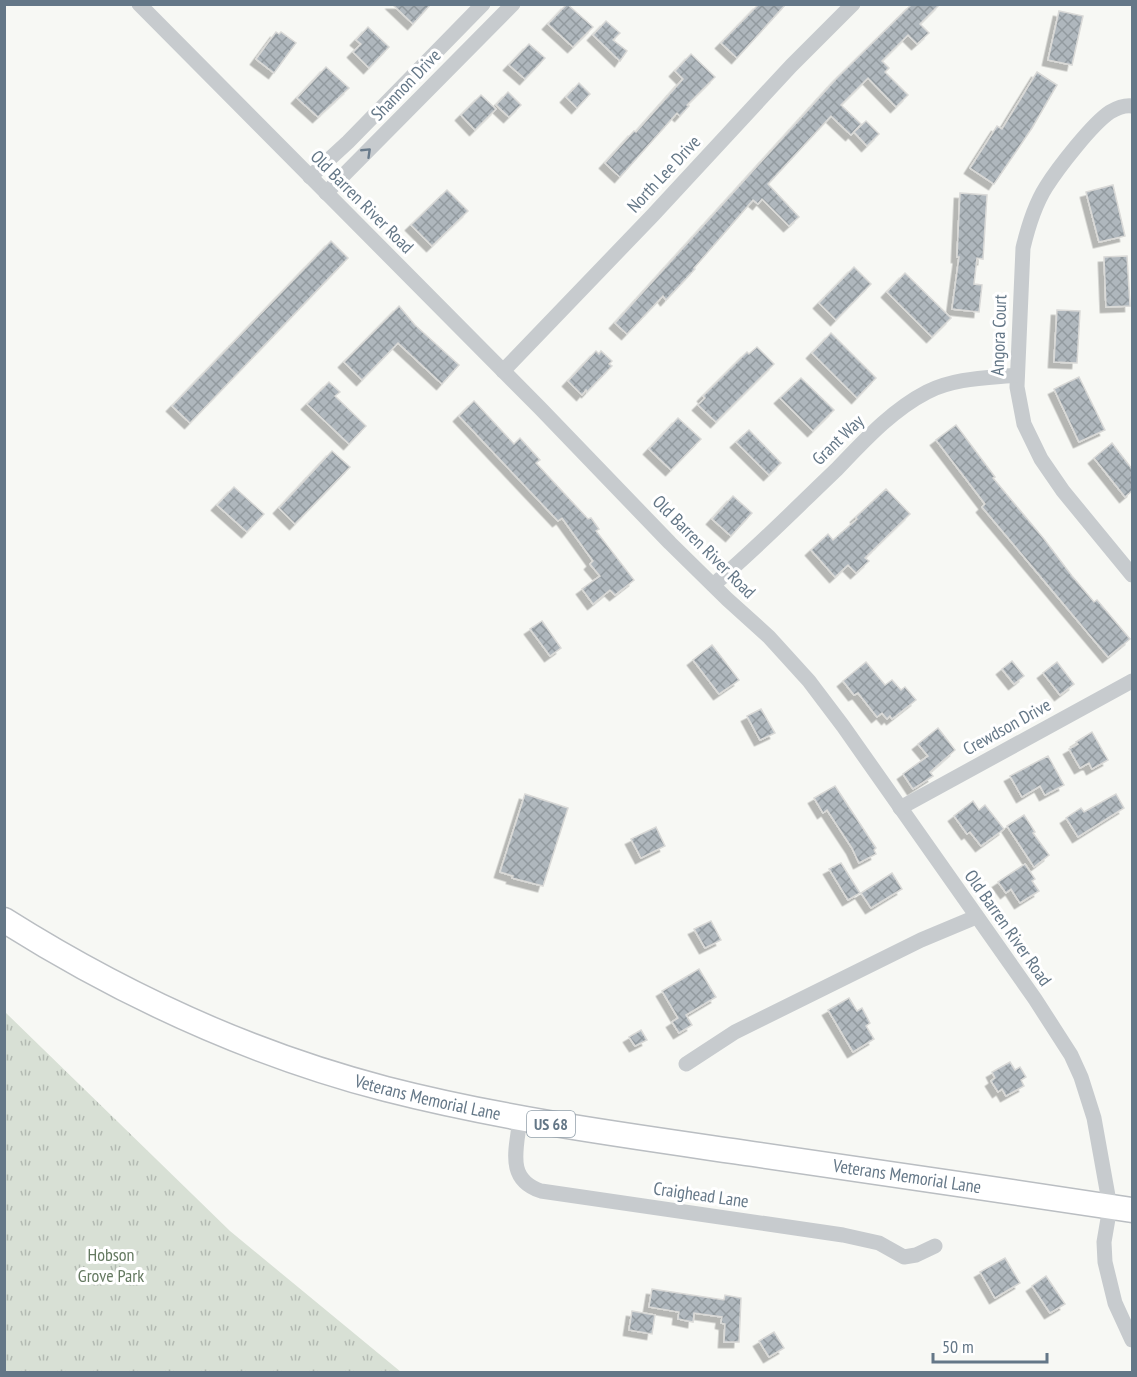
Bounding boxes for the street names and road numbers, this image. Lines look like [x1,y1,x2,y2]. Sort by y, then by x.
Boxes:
street label: Shannon Drive [366,44,445,125]
street label: North Lee Drive [622,130,705,217]
street label: Old Barren River Road [306,145,419,258]
street label: Angora Court [986,294,1011,376]
street label: Grant Way [807,409,868,470]
street label: Old Barren River Road [648,490,761,603]
street label: Crewdson Drive [959,693,1055,760]
street label: Old Barren River Road [960,865,1057,990]
street label: Veterans Memorial Lane [351,1069,503,1125]
road number: US 68 [527,1111,575,1137]
street label: Veterans Memorial Lane [831,1154,983,1198]
street label: Craighead Lane [652,1176,750,1213]

